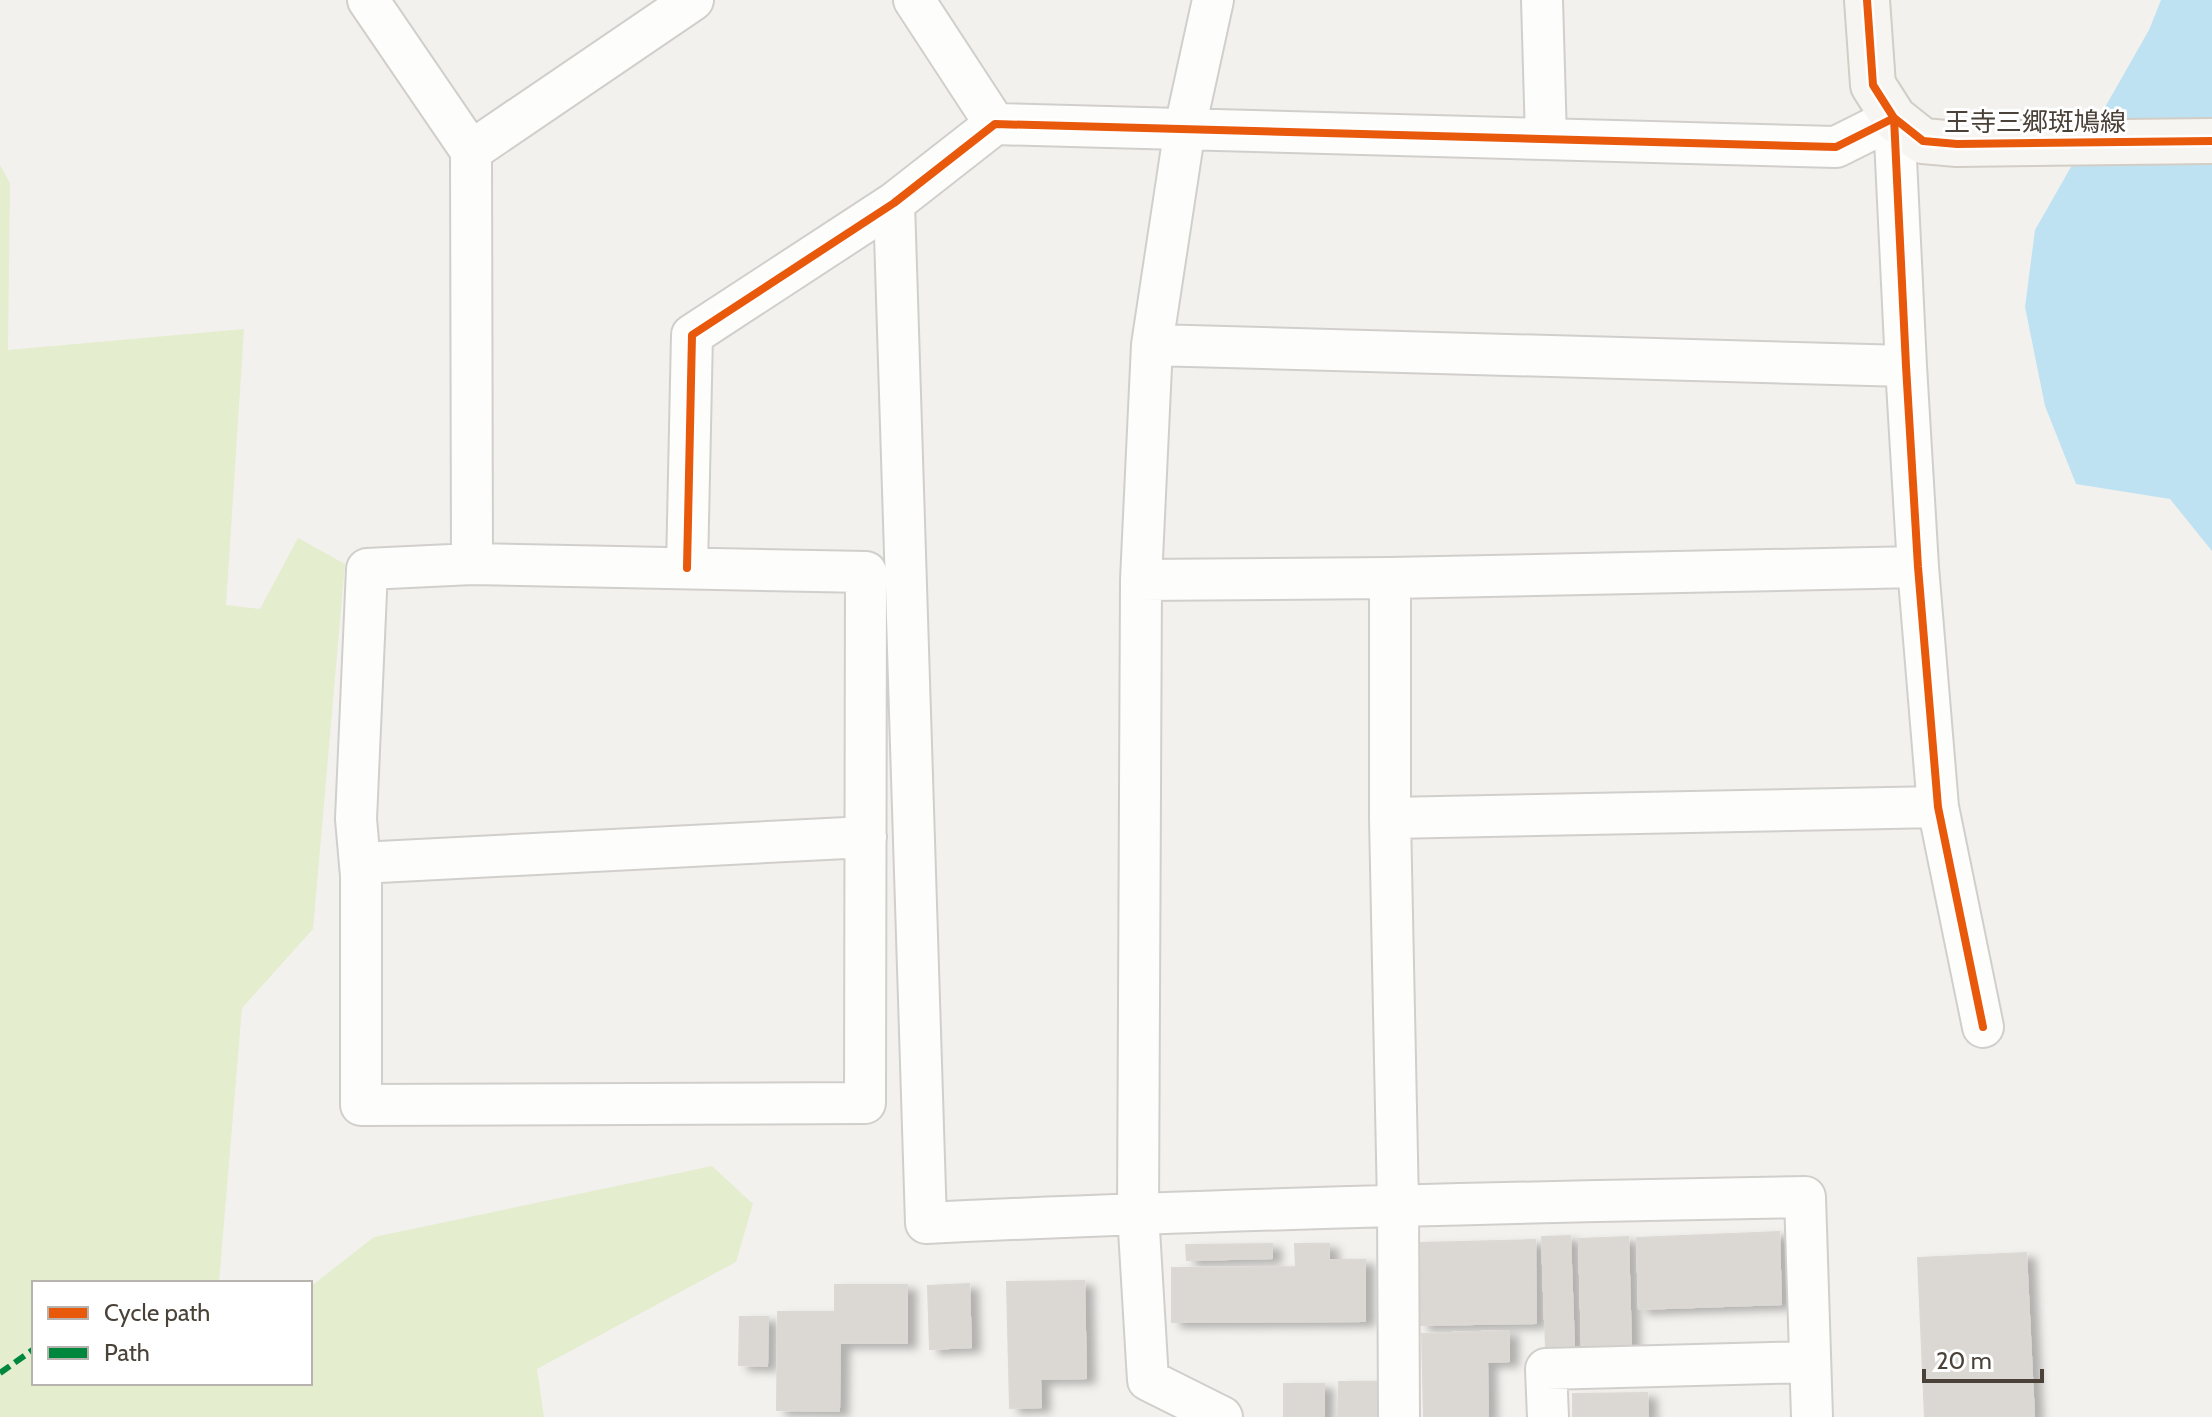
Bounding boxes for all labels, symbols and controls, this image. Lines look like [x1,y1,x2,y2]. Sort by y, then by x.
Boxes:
street label: 王寺三郷斑鳩線 [1944,106,2126,138]
legend [32,1281,312,1385]
text: Cycle path [104,1298,210,1327]
scale bar [1924,1333,2042,1383]
text: Path [104,1338,150,1367]
text: 20 m [1936,1346,1992,1375]

